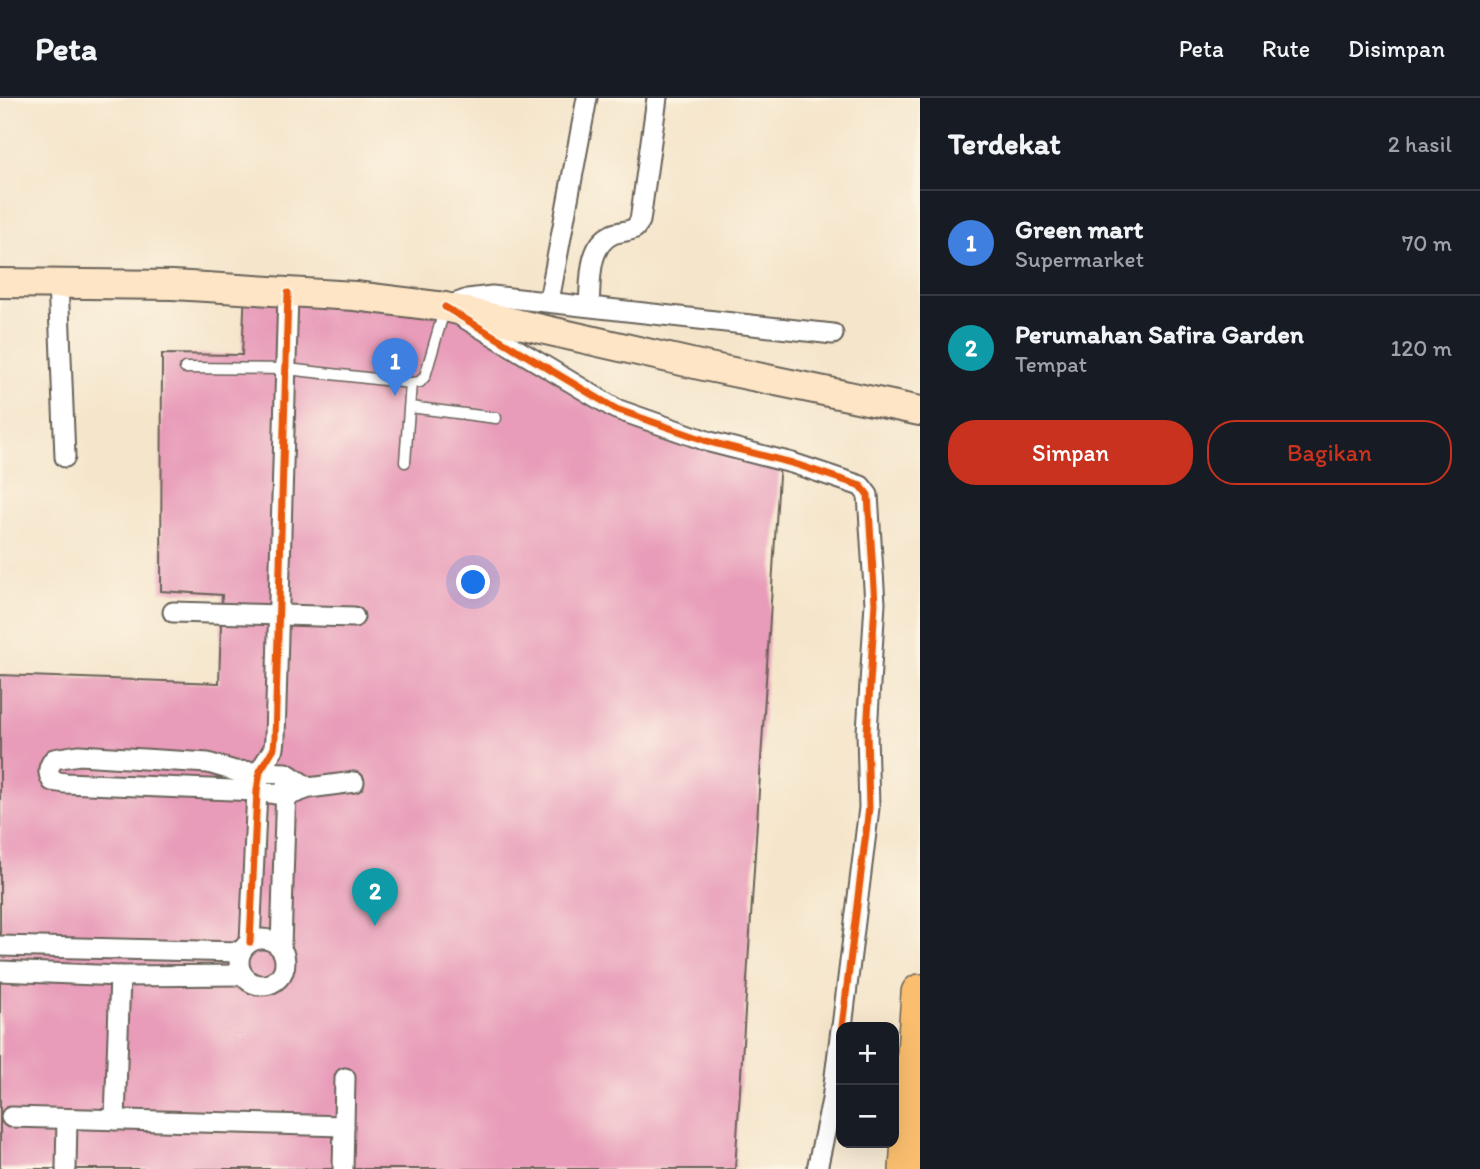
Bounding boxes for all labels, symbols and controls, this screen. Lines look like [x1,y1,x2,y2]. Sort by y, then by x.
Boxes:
text: Peta [35,29,97,68]
text: Peta [1179,34,1224,63]
text: Rute [1262,34,1310,63]
text: Disimpan [1348,34,1445,63]
text: Terdekat [948,125,1061,162]
text: 2 hasil [1388,130,1452,158]
text: Green mart [1015,213,1143,245]
text: 1 [966,229,976,257]
text: 70 m [1402,229,1452,257]
text: Supermarket [1015,245,1144,273]
text: Perumahan Safira Garden [1015,318,1304,350]
text: 2 [965,334,977,362]
text: 120 m [1391,334,1452,362]
pin: 1 [372,338,418,396]
text: Tempat [1015,350,1087,378]
button: Simpan [948,420,1193,485]
button: Bagikan [1207,420,1452,485]
your location [456,565,490,599]
pin: 2 [352,868,398,926]
map controls [836,1022,899,1148]
button: + [836,1022,899,1085]
button: − [836,1085,899,1148]

